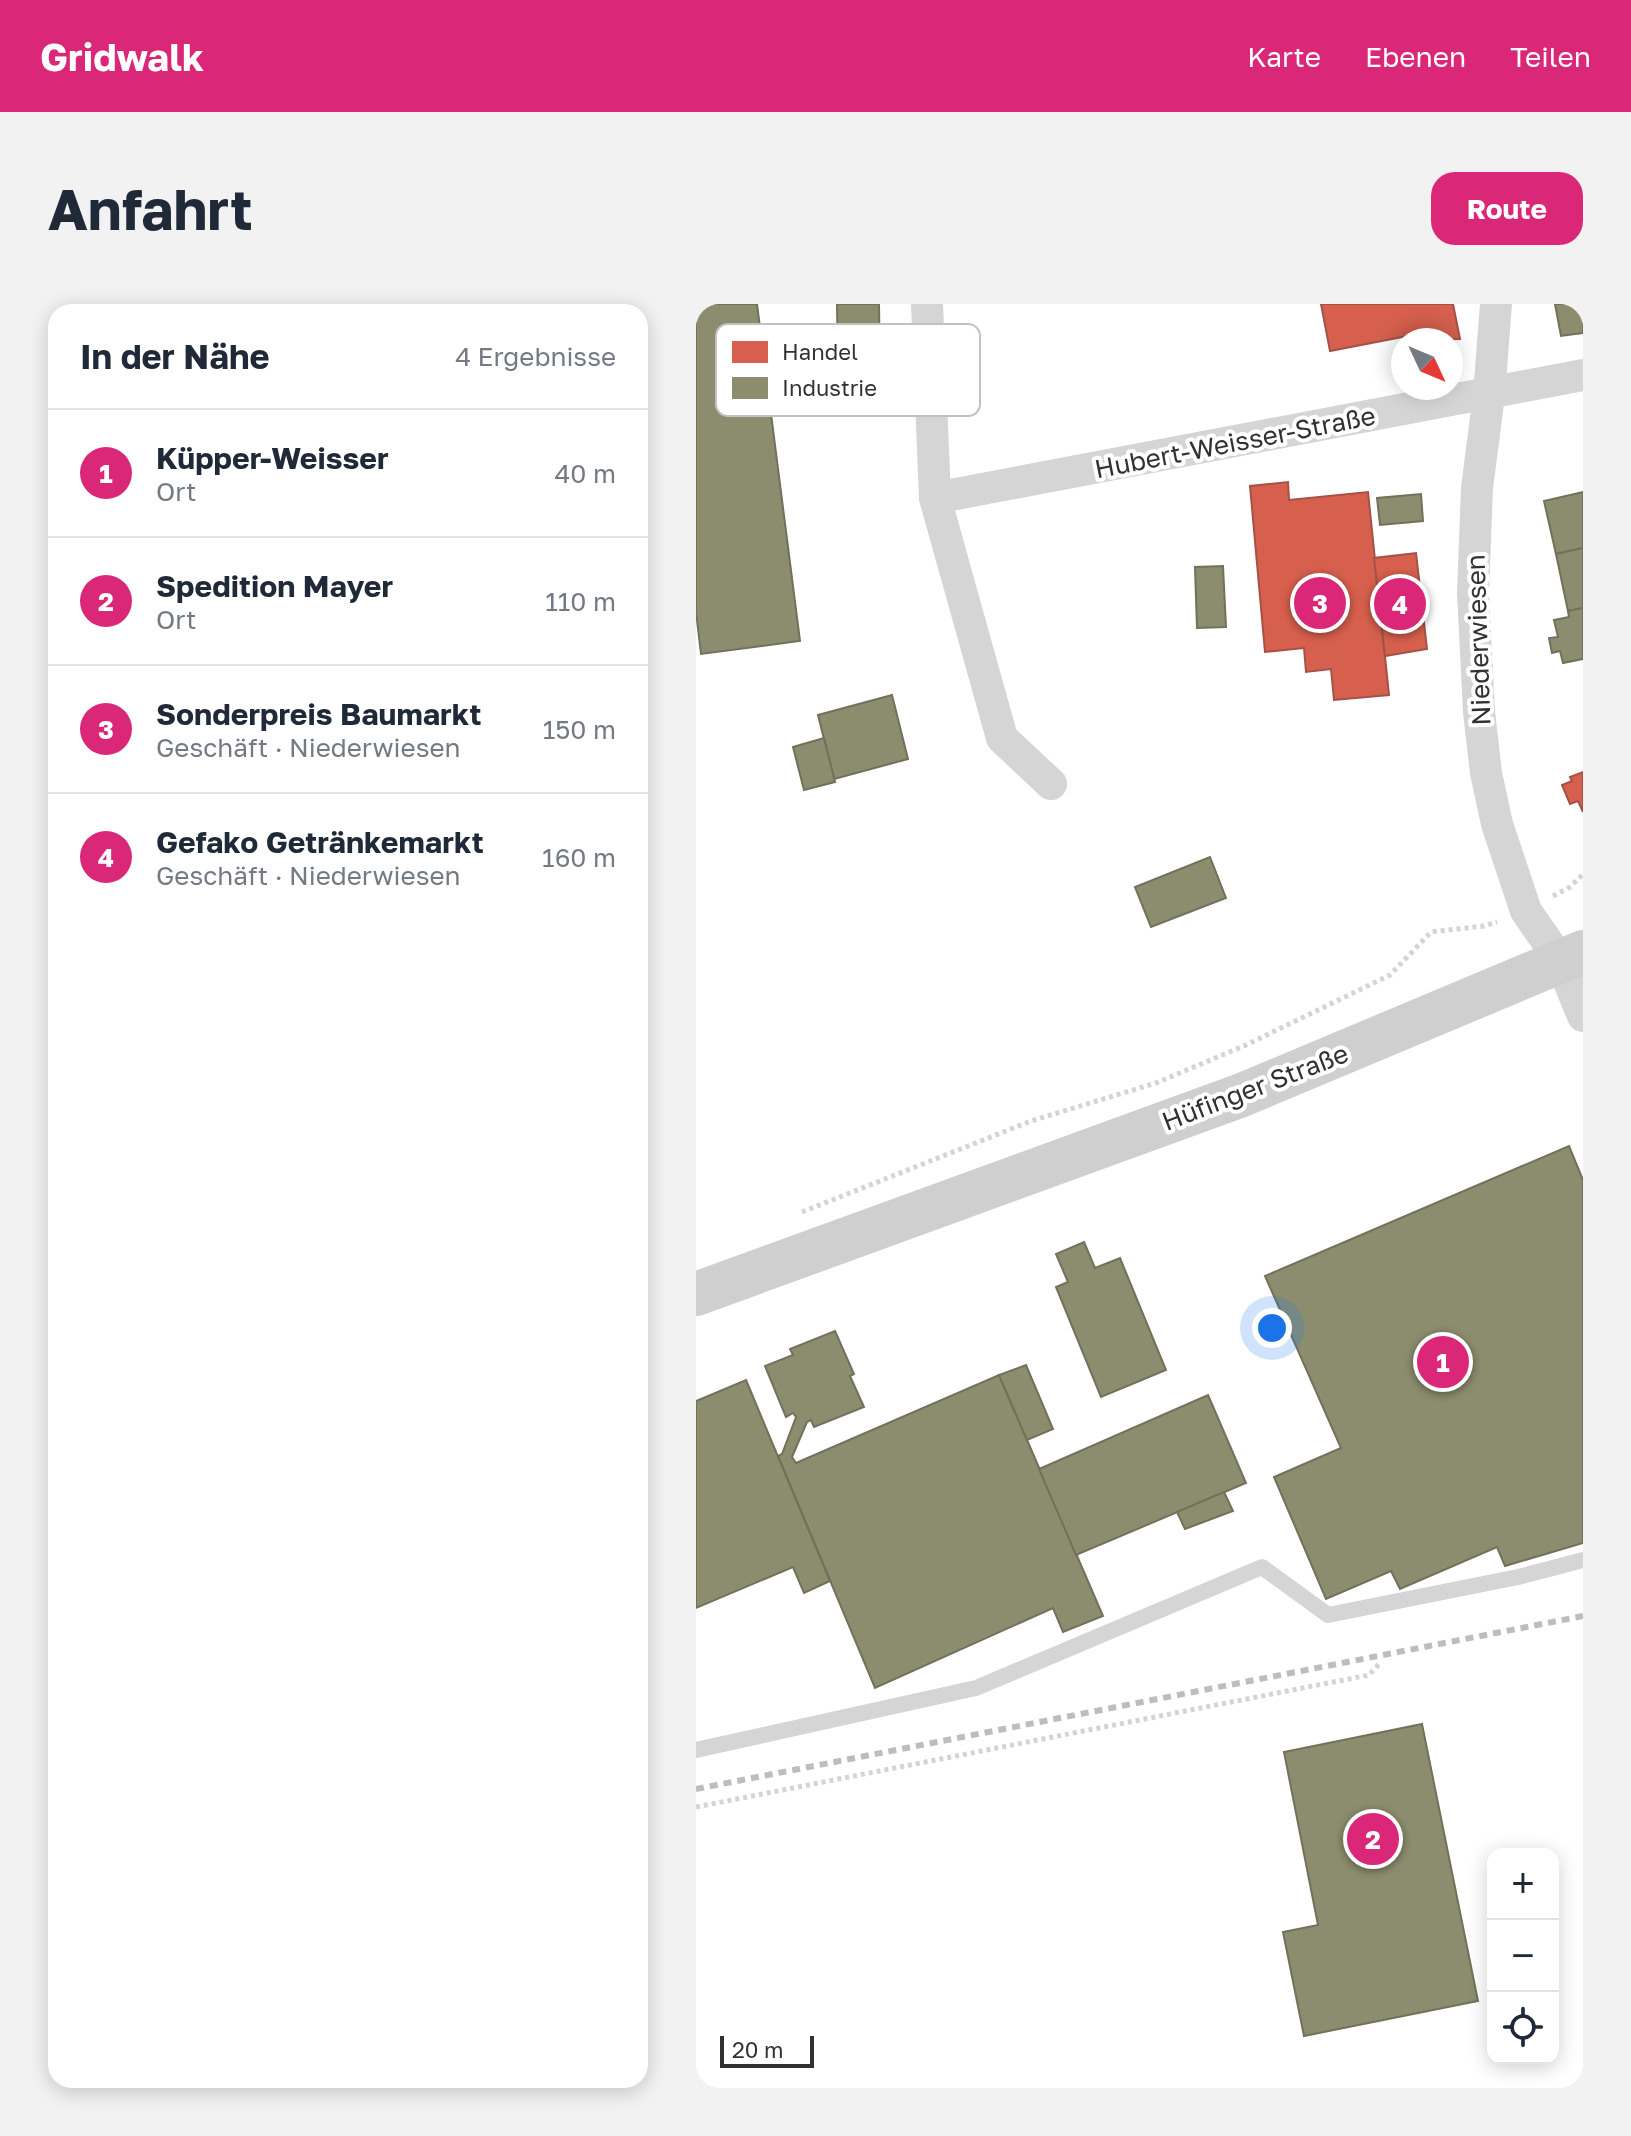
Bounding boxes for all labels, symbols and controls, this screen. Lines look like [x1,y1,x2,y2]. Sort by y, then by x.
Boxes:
text: Gridwalk [40,34,204,79]
text: Karte [1247,40,1321,73]
text: Ebenen [1365,40,1466,73]
text: Teilen [1510,40,1591,73]
button: Route [1431,172,1583,245]
text: Anfahrt [48,175,253,242]
legend [716,324,980,416]
north arrow [1391,328,1463,400]
text: In der Nähe [80,336,270,376]
text: Handel [782,338,858,365]
text: 4 Ergebnisse [455,341,616,372]
text: Industrie [782,374,877,401]
street label: Hubert-Weisser-Straße [1092,400,1378,484]
text: Küpper-Weisser [156,440,389,476]
text: 1 [99,458,113,489]
text: 40 m [555,458,616,489]
text: Ort [156,476,196,507]
street label: Niederwiesen [1460,554,1496,726]
text: Spedition Mayer [156,568,393,604]
pin: 3 [1294,573,1346,633]
pin: 4 [1374,574,1426,634]
text: 2 [98,586,114,617]
text: 110 m [545,586,616,617]
text: Ort [156,604,196,635]
text: Sonderpreis Baumarkt [156,696,482,732]
text: 3 [98,714,114,745]
text: 150 m [543,714,616,745]
text: Geschäft · Niederwiesen [156,732,461,763]
text: Gefako Getränkemarkt [156,824,484,860]
text: 4 [98,842,114,873]
text: 160 m [542,842,616,873]
text: Geschäft · Niederwiesen [156,860,461,891]
street label: Hüfinger Straße [1158,1037,1352,1137]
your location [1252,1308,1292,1348]
pin: 1 [1417,1332,1469,1392]
pin: 2 [1347,1809,1399,1869]
map controls [1487,1848,1559,2064]
button: + [1487,1848,1559,1920]
button: − [1487,1920,1559,1992]
button: locate [1487,1992,1559,2064]
scale bar [720,2032,814,2068]
text: 20 m [732,2036,783,2063]

